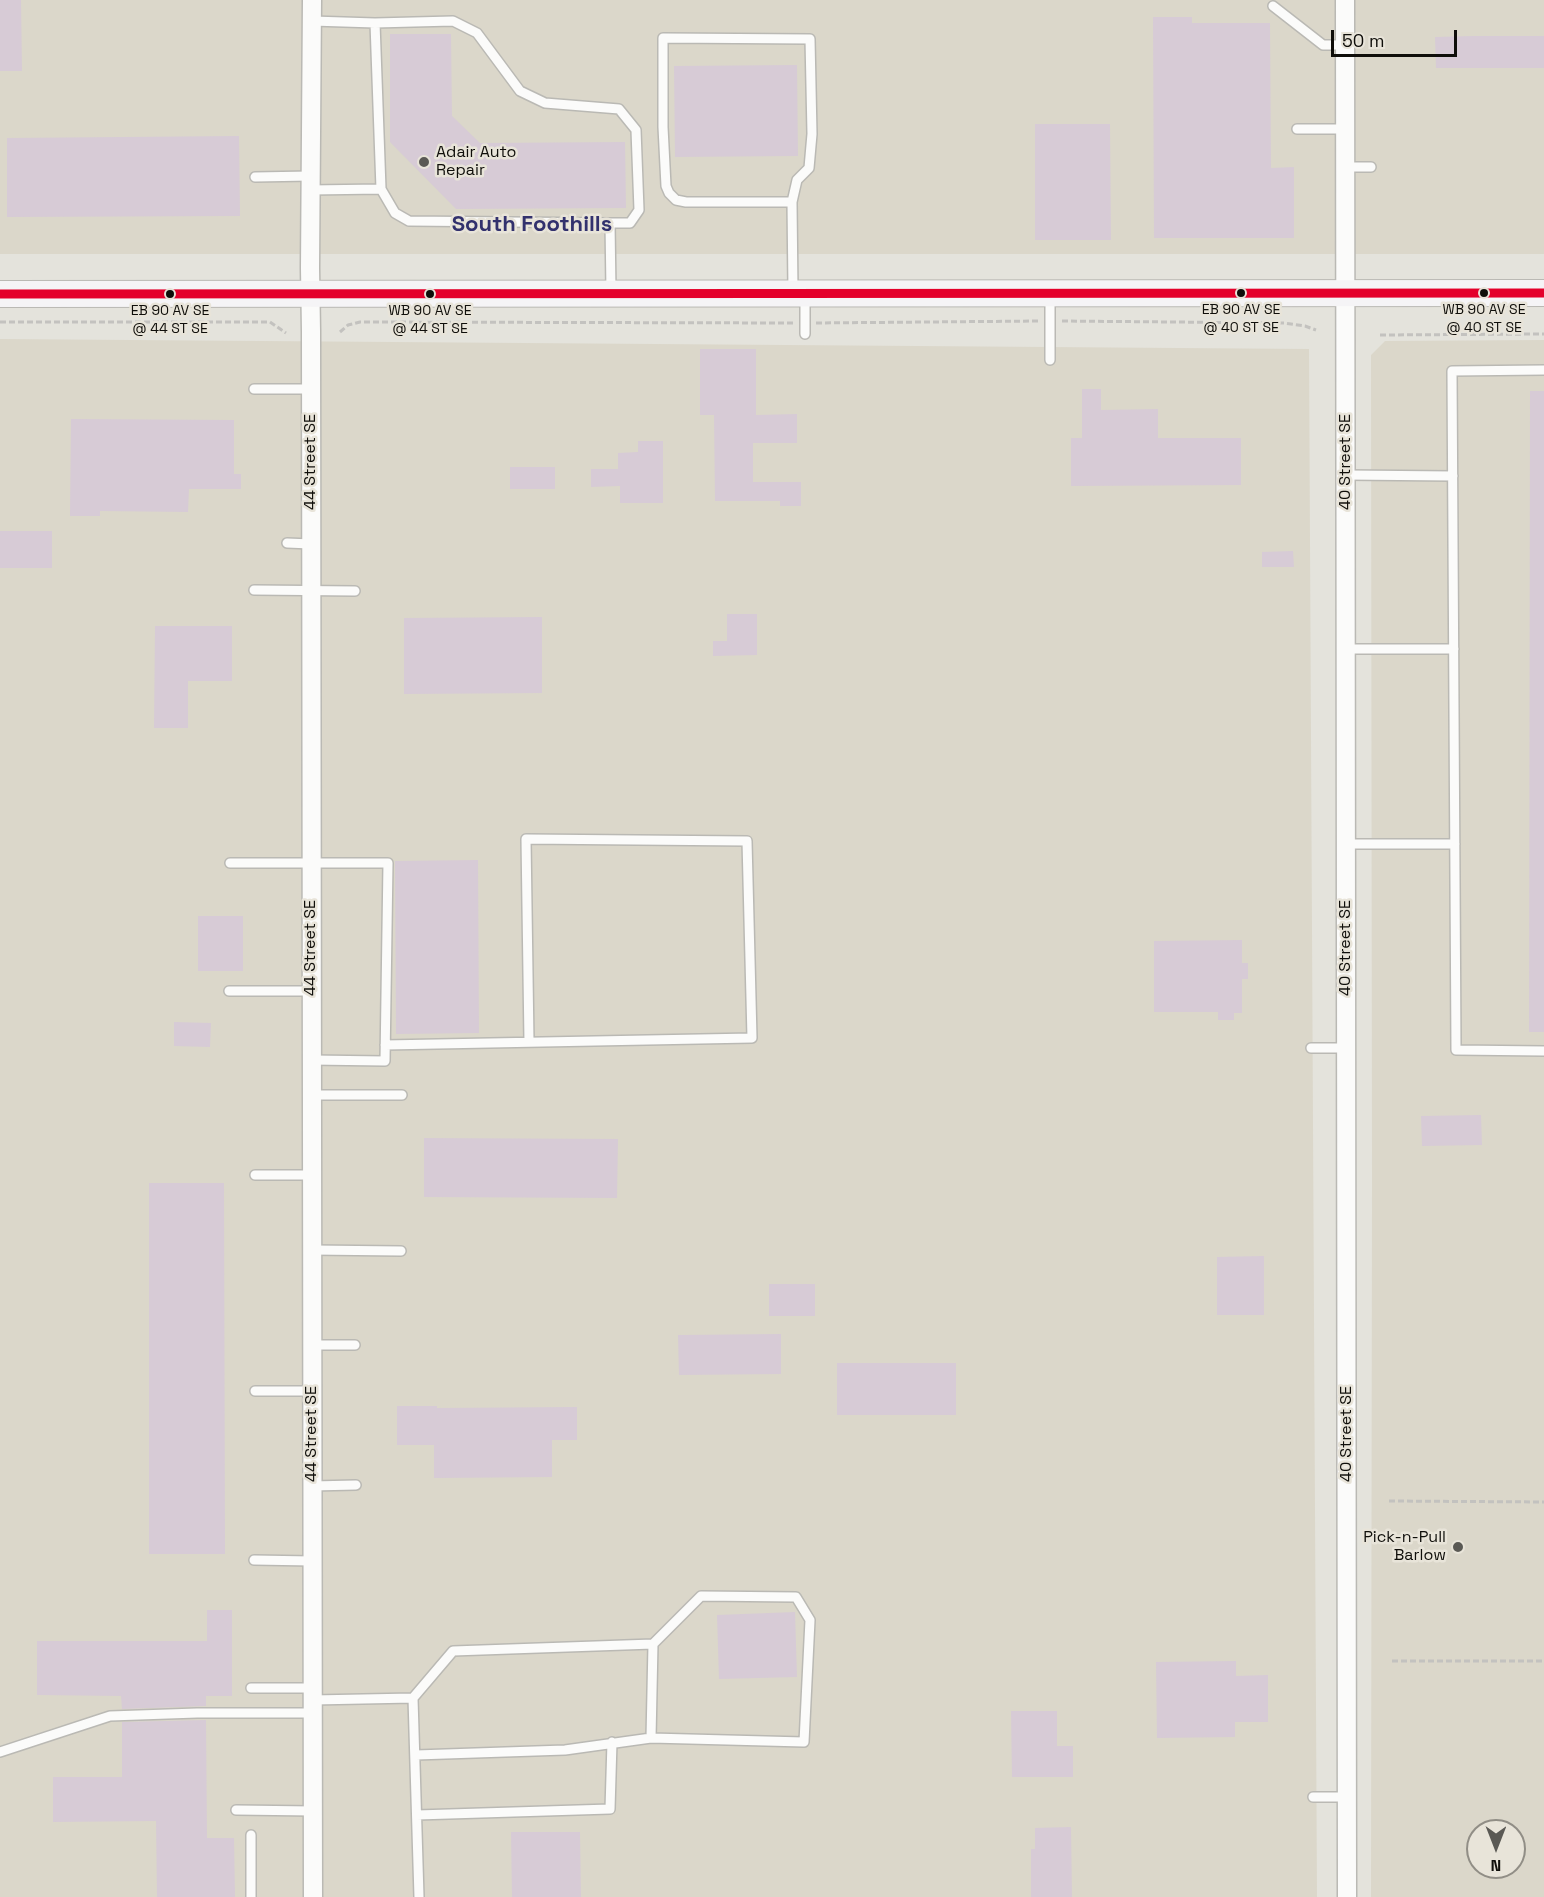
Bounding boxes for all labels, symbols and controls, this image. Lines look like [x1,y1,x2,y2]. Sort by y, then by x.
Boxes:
scale bar [1334,18,1460,56]
text: 50 m [1342,29,1384,52]
place label: Adair Auto Repair [436,143,516,181]
marker: Adair Auto Repair [417,155,431,169]
district label: South Foothills [452,212,612,238]
marker: EB 90 AV SE @ 40 ST SE [1235,287,1247,299]
marker: WB 90 AV SE @ 40 ST SE [1478,287,1490,299]
marker: EB 90 AV SE @ 44 ST SE [164,288,176,300]
marker: WB 90 AV SE @ 44 ST SE [424,288,436,300]
place label: EB 90 AV SE @ 40 ST SE [1202,302,1280,334]
place label: WB 90 AV SE @ 40 ST SE [1442,302,1526,334]
place label: EB 90 AV SE @ 44 ST SE [131,303,209,336]
place label: WB 90 AV SE @ 44 ST SE [388,303,472,336]
street label: 44 Street SE [301,414,321,510]
street label: 40 Street SE [1336,414,1356,510]
street label: 44 Street SE [301,900,321,996]
street label: 40 Street SE [1336,900,1356,996]
street label: 44 Street SE [302,1386,322,1482]
street label: 40 Street SE [1337,1386,1357,1482]
place label: Pick-n-Pull Barlow [1363,1528,1446,1566]
marker: Pick-n-Pull Barlow [1451,1540,1465,1554]
north arrow [1466,1819,1526,1879]
text: N [1491,1855,1501,1876]

